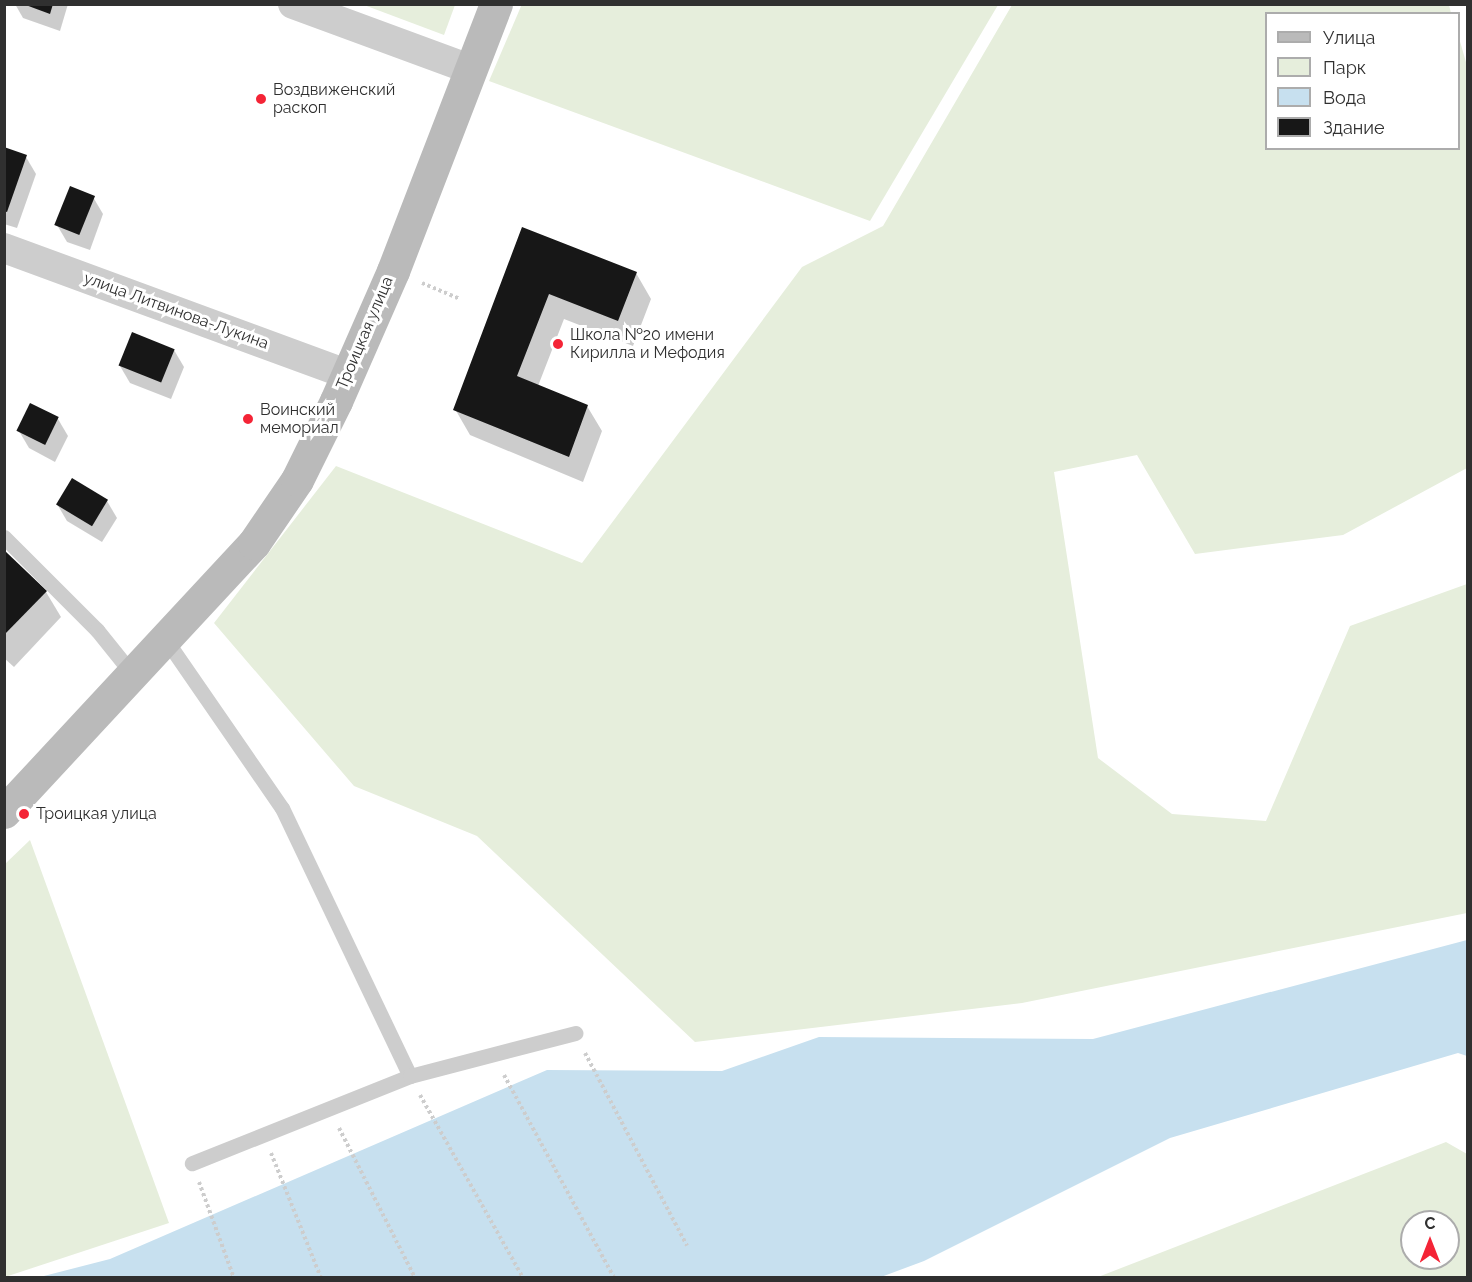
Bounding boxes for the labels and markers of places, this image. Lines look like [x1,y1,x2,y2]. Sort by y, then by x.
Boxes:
place label: Воздвиженский раскоп [273,80,395,118]
marker: Воздвиженский раскоп [254,92,268,106]
place label: Школа №20 имени Кирилла и Мефодия [570,325,725,363]
marker: Школа №20 имени Кирилла и Мефодия [551,337,565,351]
place label: Воинский мемориал [260,400,339,438]
marker: Воинский мемориал [241,412,255,426]
place label: Троицкая улица [36,804,157,824]
marker: Троицкая улица [17,807,31,821]

